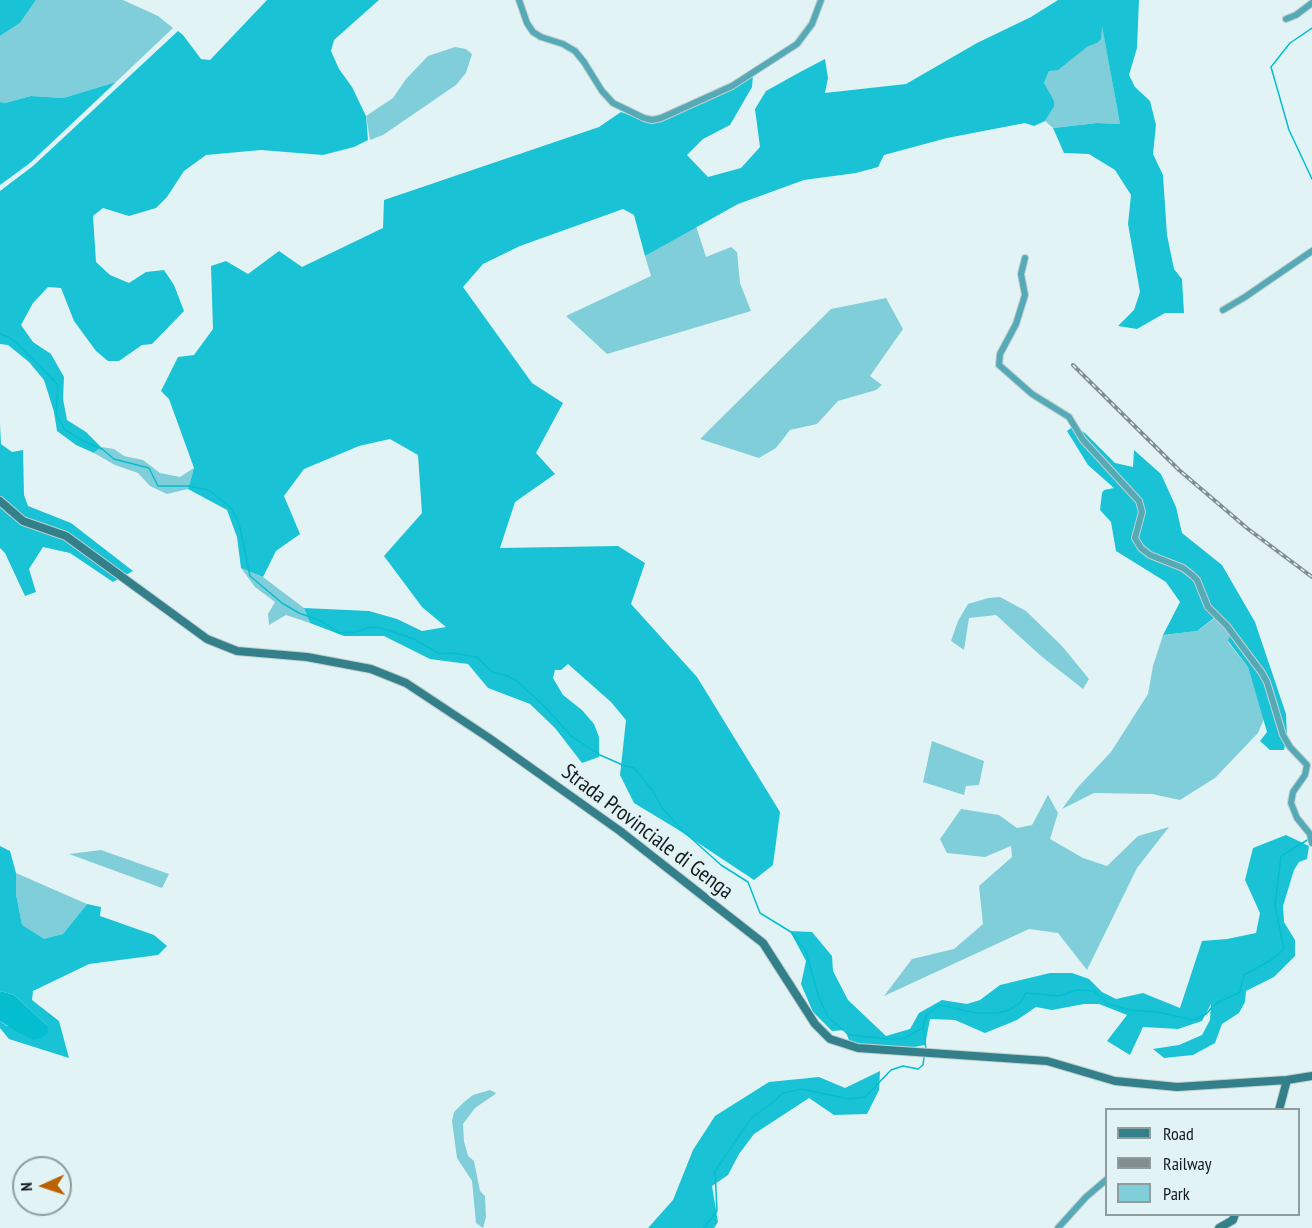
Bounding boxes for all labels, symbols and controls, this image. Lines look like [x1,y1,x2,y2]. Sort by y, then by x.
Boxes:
street label: Strada Provinciale di Genga [556,759,738,905]
legend [1105,1108,1300,1216]
text: Road [1163,1122,1194,1145]
text: Railway [1163,1152,1212,1175]
north arrow [12,1156,72,1216]
text: N [16,1182,36,1192]
text: Park [1163,1182,1190,1205]

